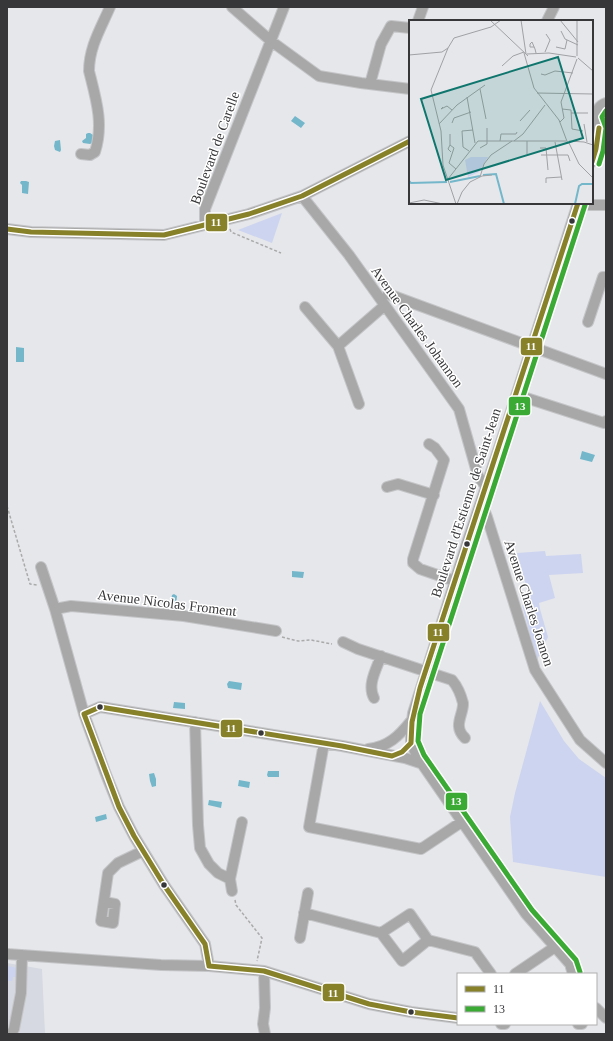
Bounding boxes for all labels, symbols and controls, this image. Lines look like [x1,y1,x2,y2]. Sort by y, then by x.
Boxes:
inset map [409,20,593,204]
street label: Boulevard de Carelle [188,90,242,206]
line badge: 11 [205,213,228,232]
text: 11 [211,216,221,228]
unlabelled marker [567,216,577,226]
street label: Avenue Charles Johannon [368,264,466,390]
line badge: 11 [520,337,543,356]
text: 11 [526,340,536,352]
line badge: 13 [508,396,531,416]
text: 13 [515,400,526,412]
street label: Boulevard d'Estienne de Saint-Jean [428,406,504,600]
street label: Avenue Charles Joanon [501,538,557,668]
unlabelled marker [462,539,472,549]
street label: Avenue Nicolas Froment [97,587,237,619]
line badge: 11 [427,623,450,642]
text: 11 [433,626,443,638]
unlabelled marker [95,702,105,712]
line badge: 11 [220,719,243,738]
text: 11 [226,722,236,734]
unlabelled marker [256,728,266,738]
line badge: 13 [445,792,468,811]
text: 13 [451,795,462,807]
unlabelled marker [159,880,169,890]
legend [457,973,597,1025]
text: 11 [493,982,505,996]
line badge: 11 [322,983,345,1002]
text: 11 [328,987,338,999]
text: 13 [493,1002,505,1016]
unlabelled marker [406,1007,416,1017]

